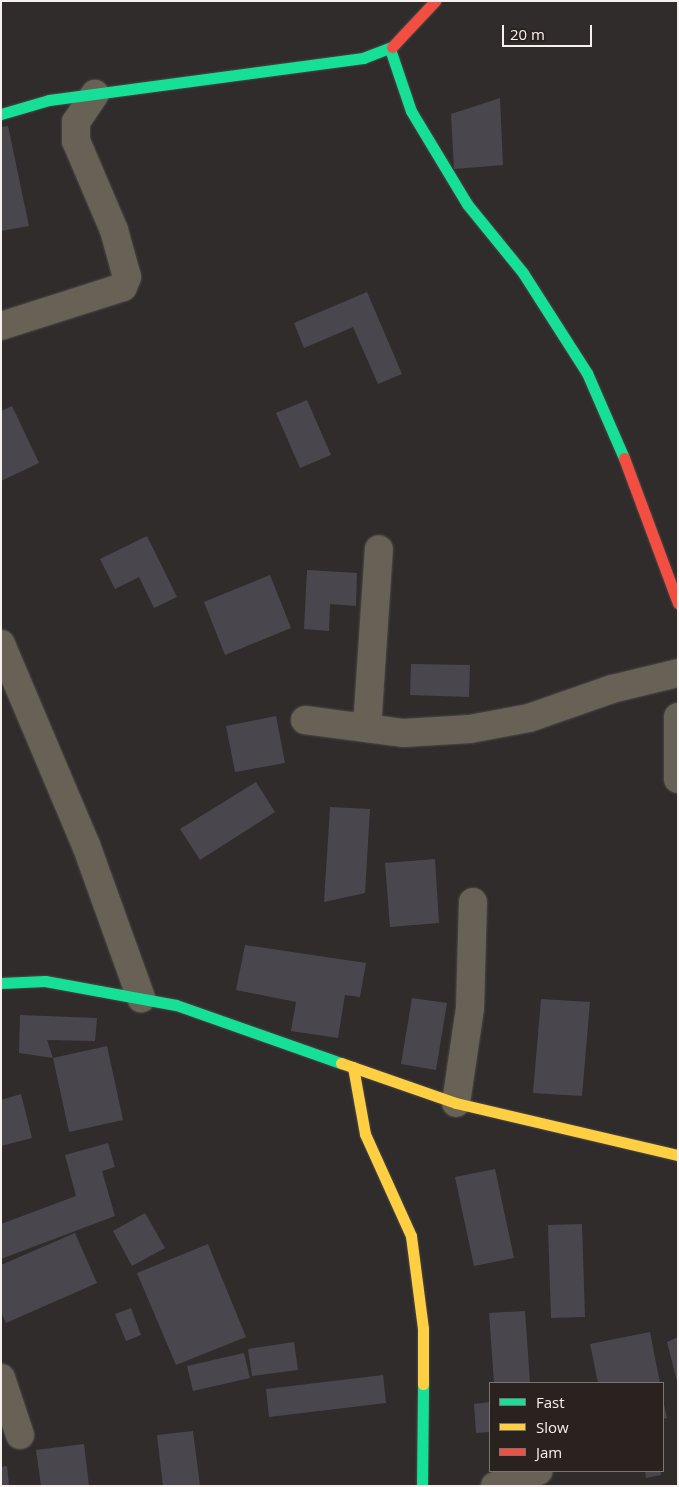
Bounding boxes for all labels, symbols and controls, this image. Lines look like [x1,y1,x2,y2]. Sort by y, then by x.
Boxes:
scale bar [504,15,594,47]
text: 20 m [510,24,545,44]
legend [489,1382,664,1472]
text: Fast [536,1392,565,1412]
text: Slow [536,1417,569,1437]
text: Jam [536,1442,562,1462]

